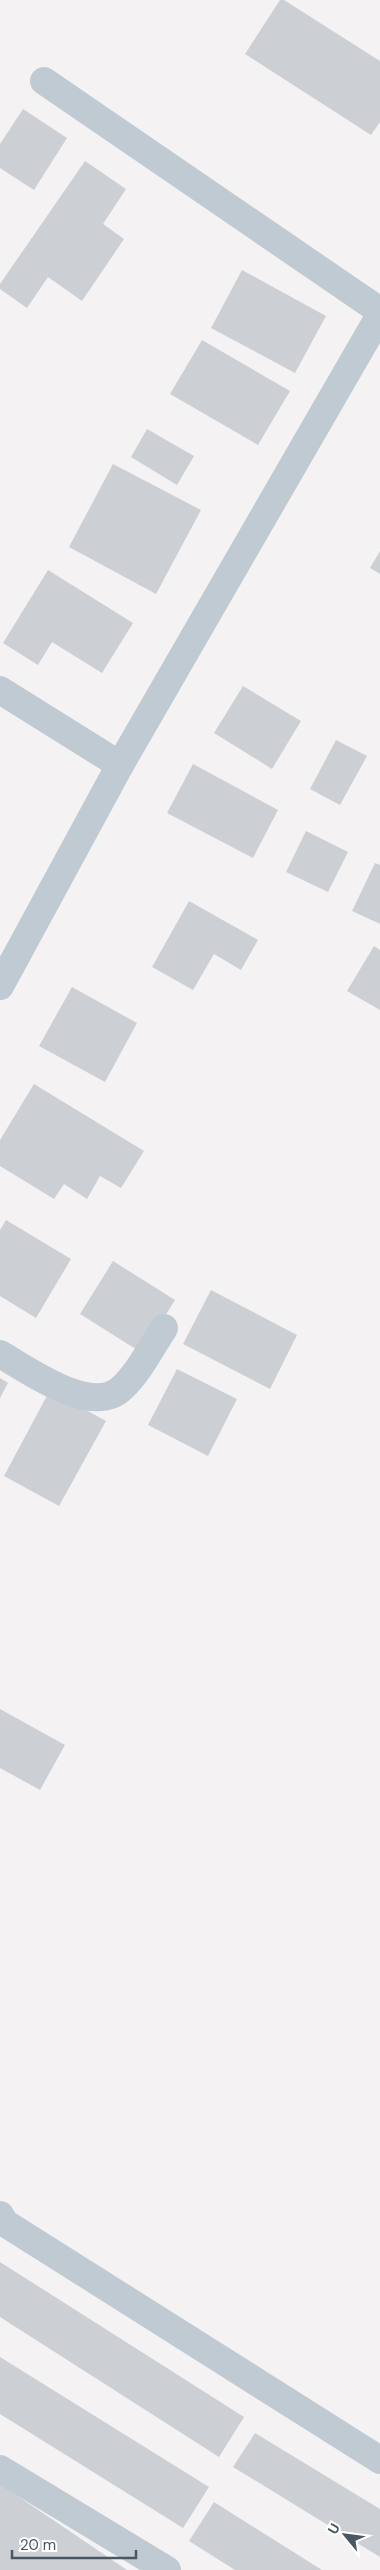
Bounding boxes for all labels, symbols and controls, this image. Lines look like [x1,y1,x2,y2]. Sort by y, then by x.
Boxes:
north arrow [320,2510,370,2560]
text: U [323,2520,344,2537]
scale bar [12,2528,136,2560]
text: 20 m [20,2535,56,2555]

